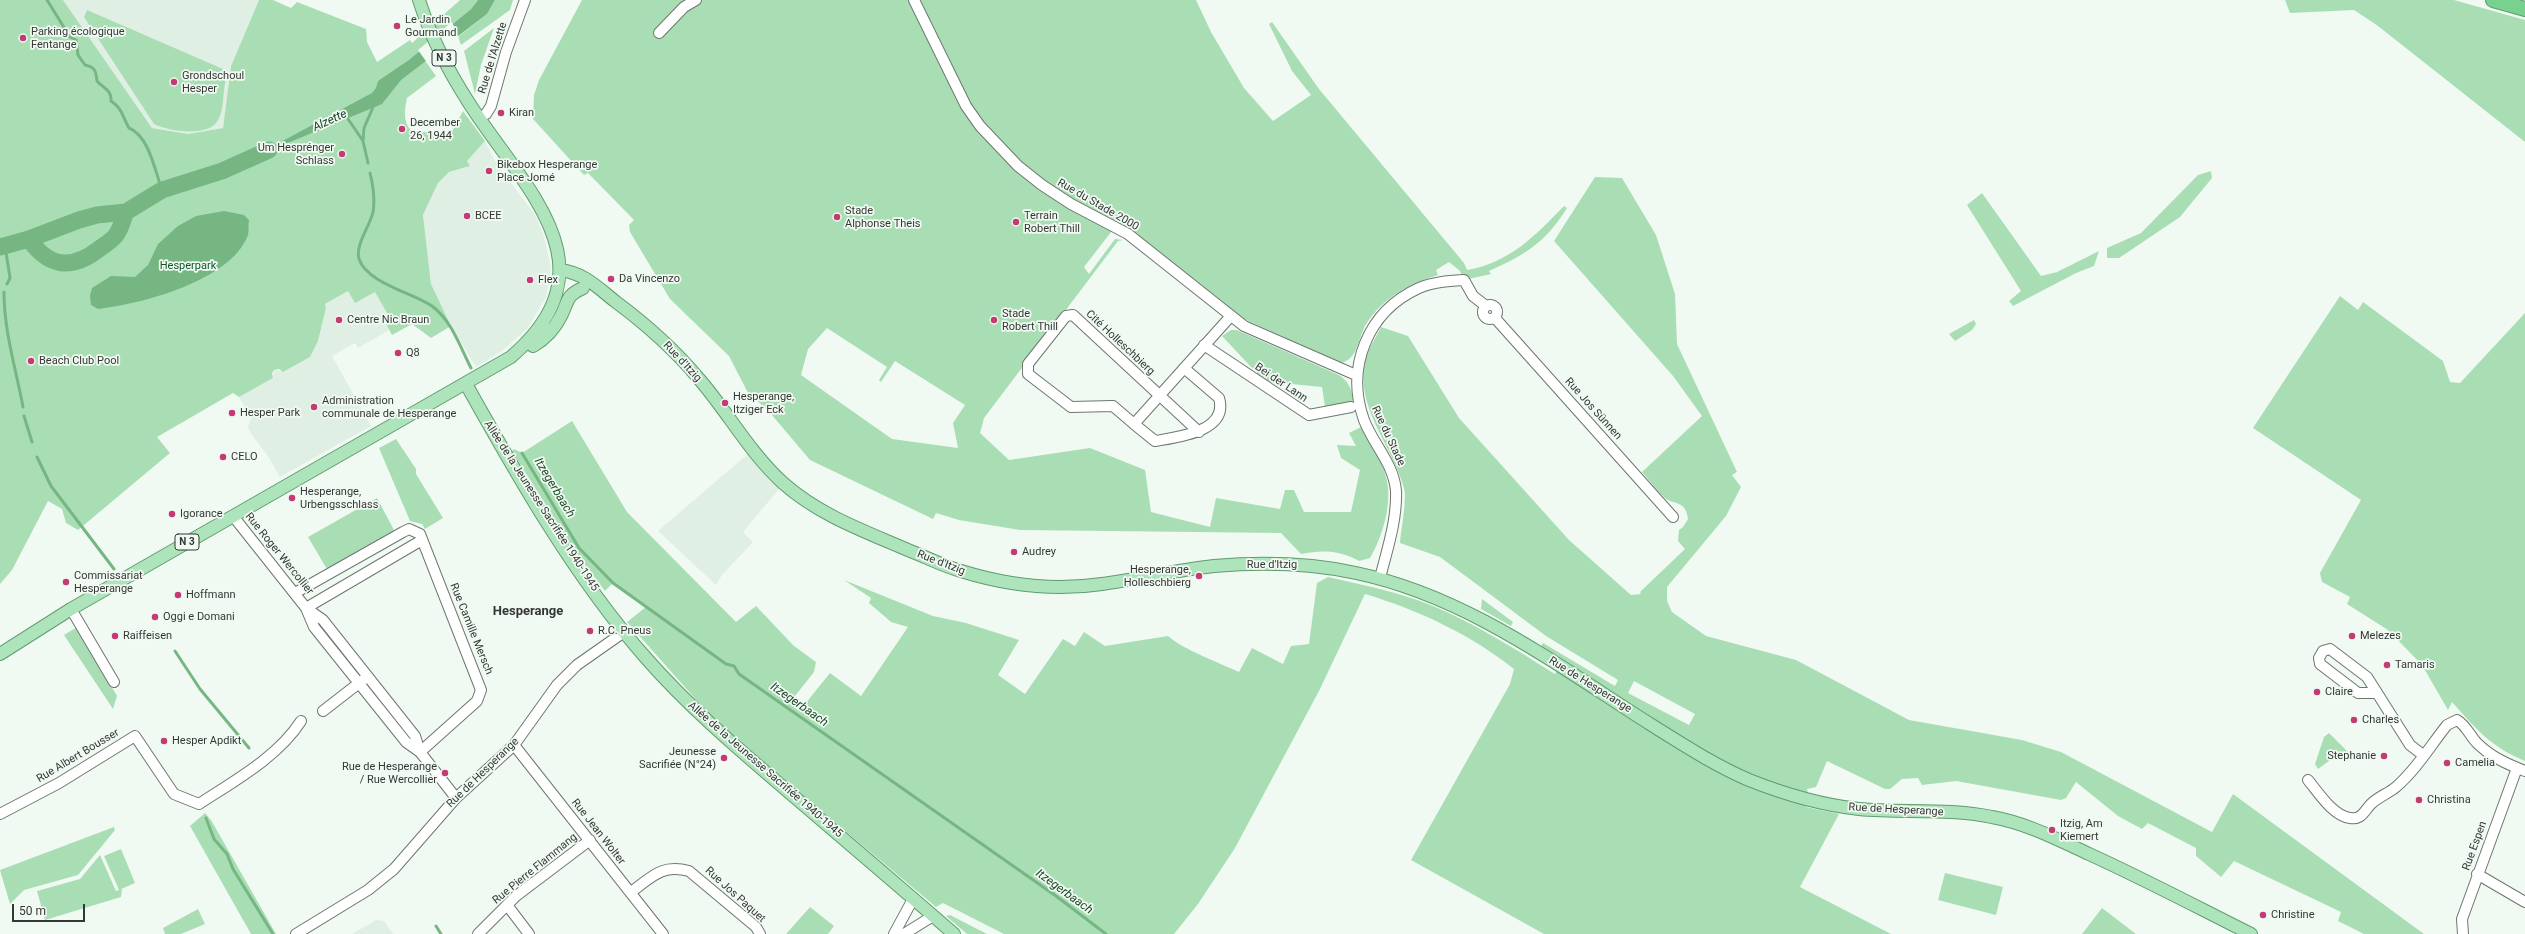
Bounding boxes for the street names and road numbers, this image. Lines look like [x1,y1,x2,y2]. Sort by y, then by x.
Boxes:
street label: Rue de l'Alzette [476,21,510,95]
road number: N 3 [432,50,456,66]
street label: Rue du Stade 2000 [1055,176,1141,234]
street label: Cité Holleschbierg [1083,308,1157,378]
street label: Rue d'Itzig [660,339,704,385]
street label: Bei der Lann [1252,361,1310,405]
street label: Rue Jos Sünnen [1562,375,1624,443]
street label: Rue du Stade [1368,404,1408,468]
street label: Allée de la Jeunesse Sacrifiée 1940-1945 [481,418,601,594]
street label: Rue Roger Wercollier [242,510,316,598]
road number: N 3 [175,534,199,550]
street label: Rue d'Itzig [915,548,967,578]
street label: Rue d'Itzig [1247,558,1297,572]
street label: Rue Camille Mersch [447,581,495,677]
street label: Rue de Hesperange [1546,654,1634,716]
street label: Allée de la Jeunesse Sacrifiée 1940-1945 [685,699,845,841]
street label: Rue Albert Bousser [34,726,122,786]
street label: Rue de Hesperange [444,735,522,811]
street label: Rue Jean Wolter [568,796,628,868]
street label: Rue de Hesperange [1848,801,1944,819]
street label: Rue Espen [2460,820,2490,872]
street label: Rue Pierre Flammang [490,831,580,907]
street label: Rue Jos Paquet [702,864,768,926]

